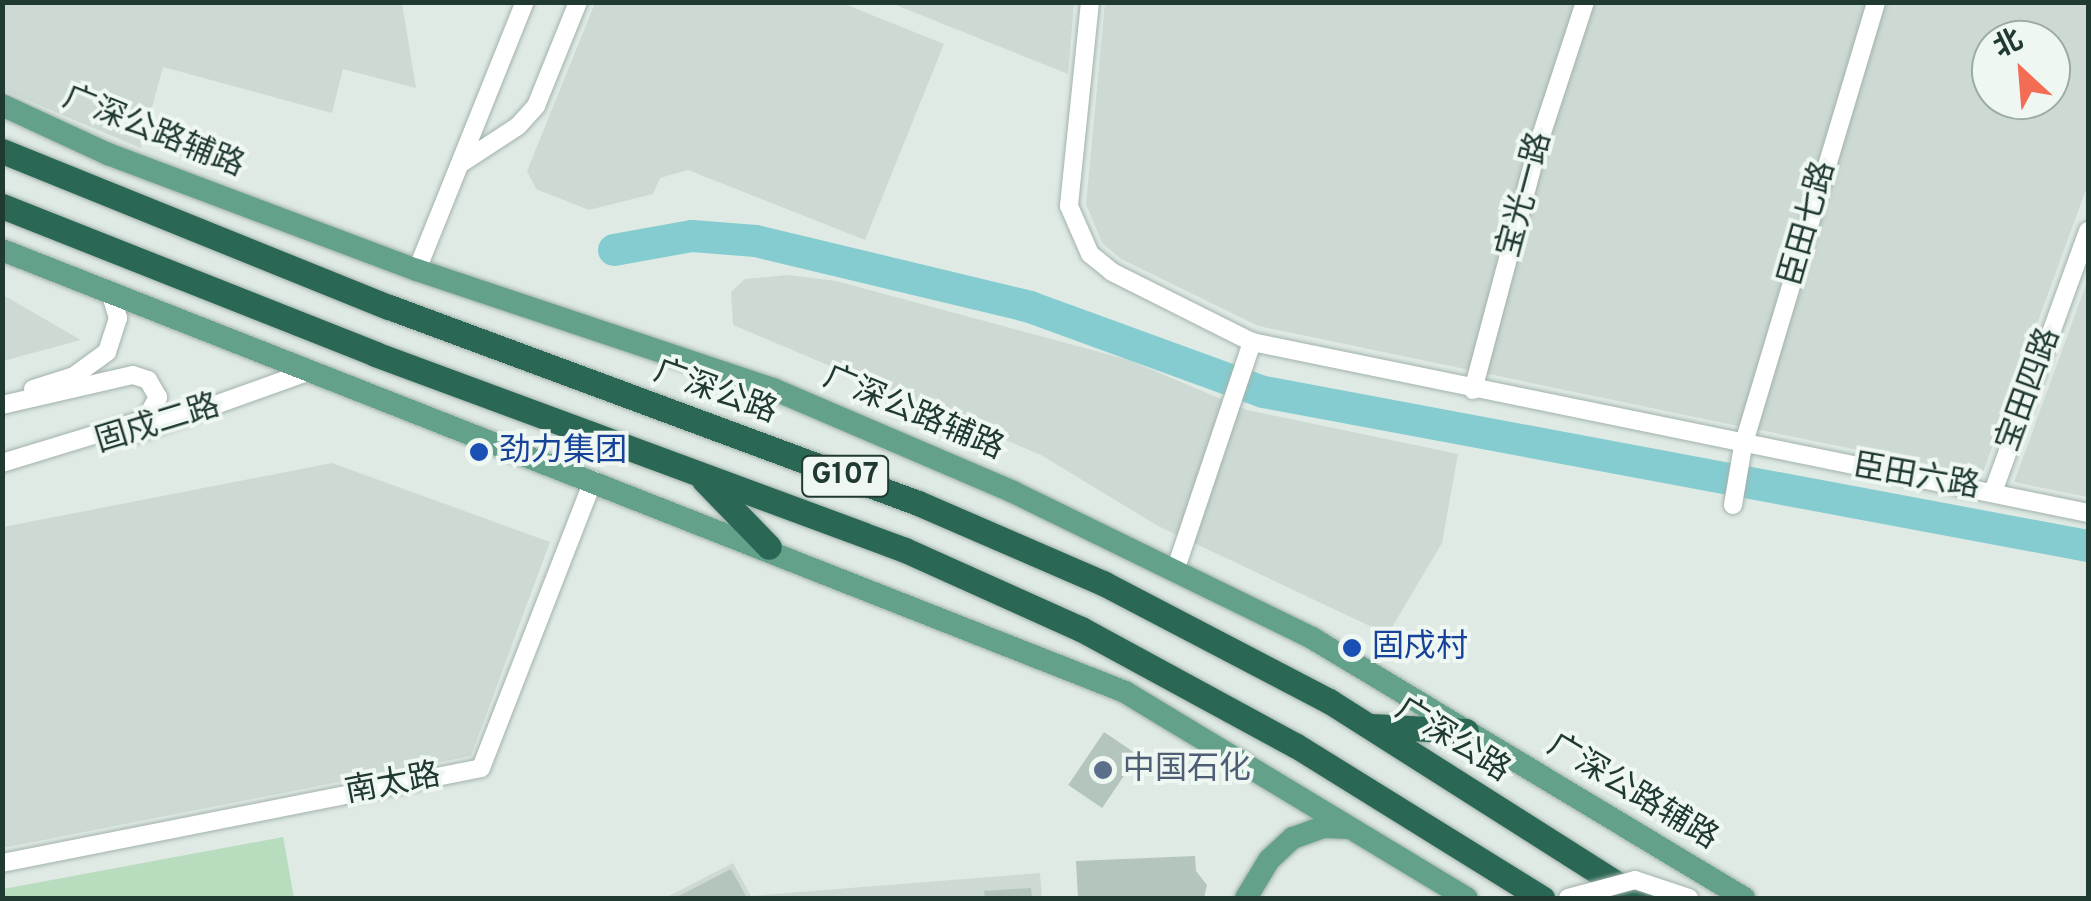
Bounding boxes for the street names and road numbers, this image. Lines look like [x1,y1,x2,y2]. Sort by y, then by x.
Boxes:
street label: 广深公路辅路 [57,79,249,187]
street label: 宝光一路 [1491,128,1561,262]
street label: 臣田七路 [1773,157,1845,291]
street label: 宝田四路 [1990,323,2070,457]
street label: 广深公路 [648,353,782,433]
street label: 广深公路辅路 [817,359,1009,469]
street label: 固戍二路 [91,388,225,462]
street label: 臣田六路 [1850,448,1982,508]
road number: G107 [800,451,890,501]
street label: 广深公路 [1388,691,1516,791]
street label: 广深公路辅路 [1540,727,1724,859]
street label: 南太路 [342,757,444,813]

